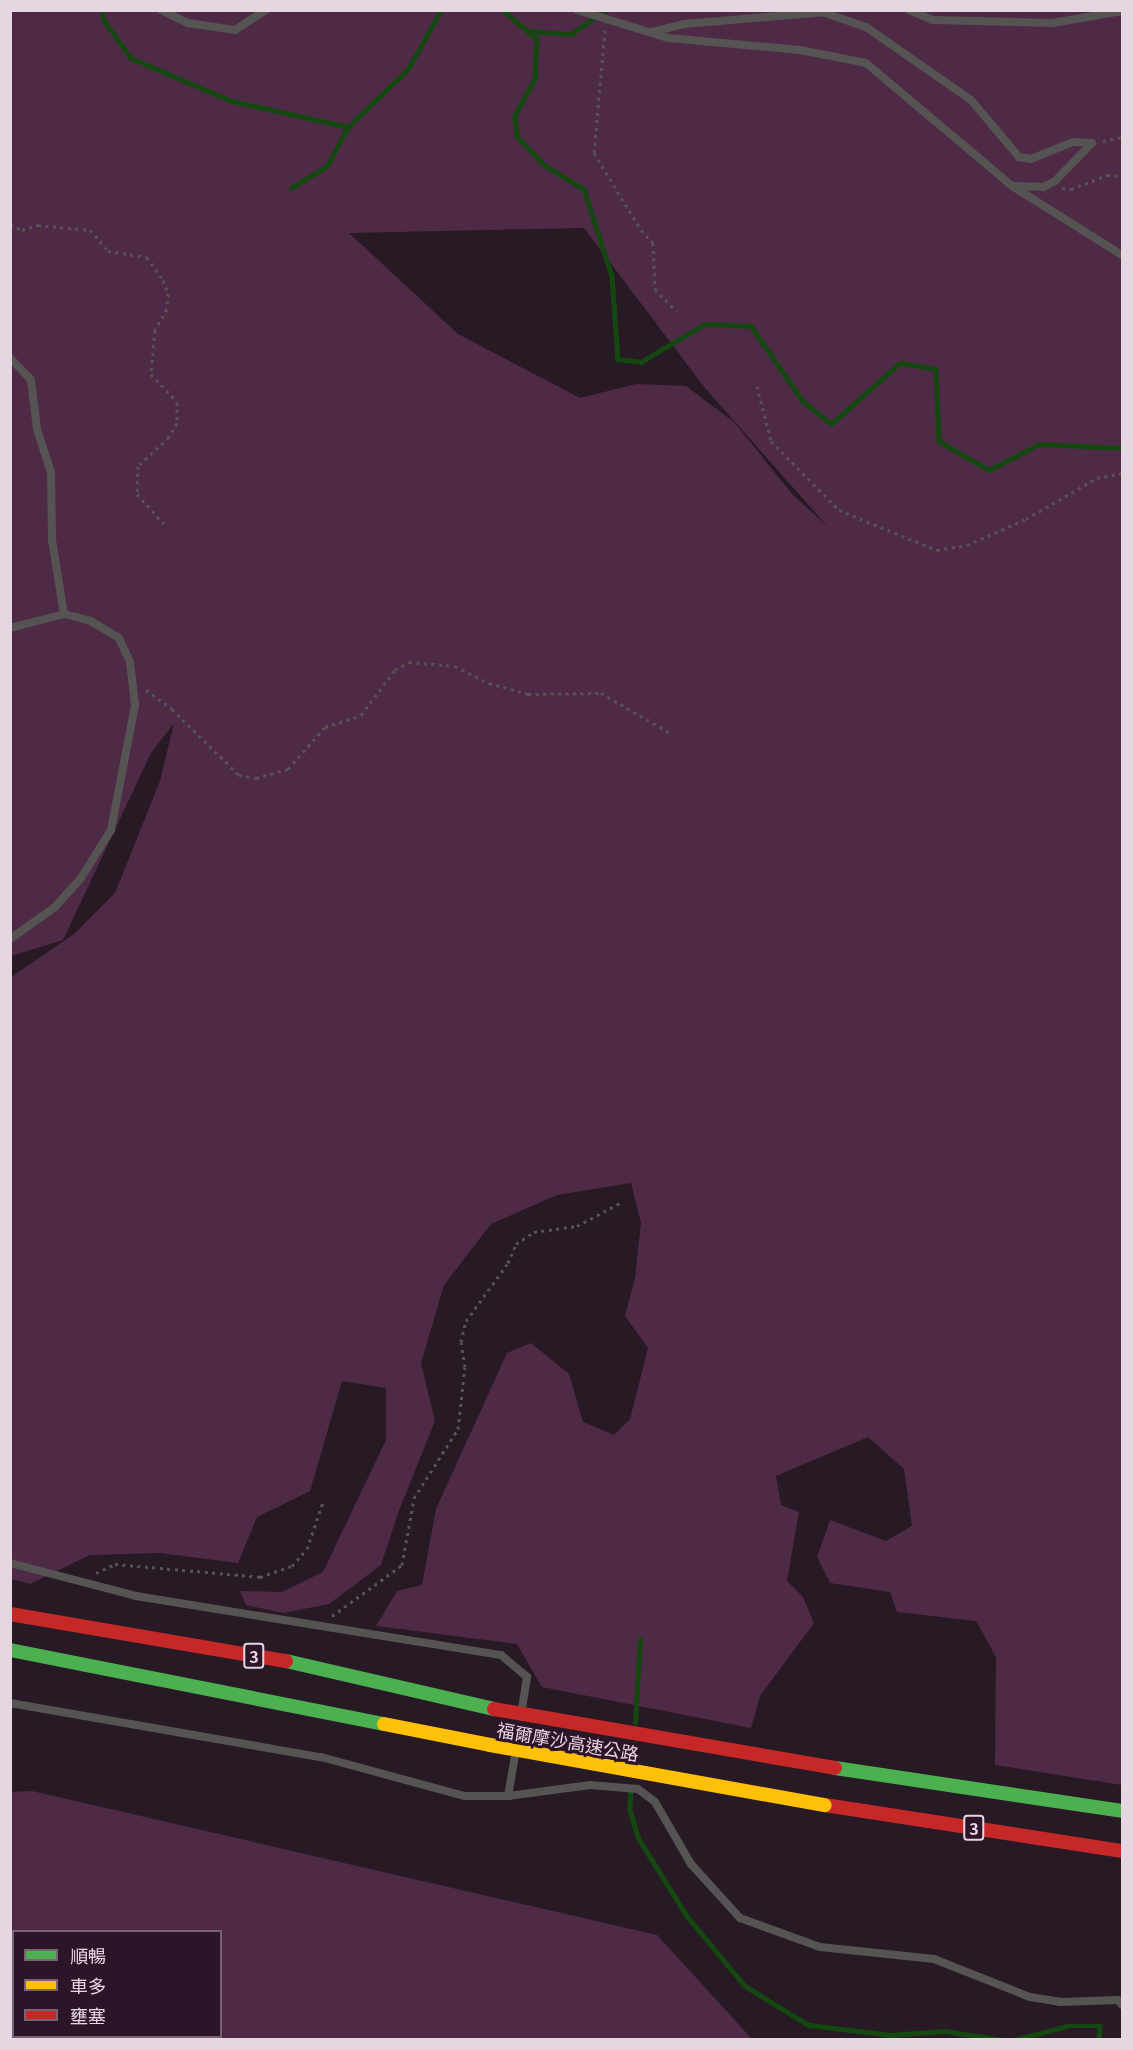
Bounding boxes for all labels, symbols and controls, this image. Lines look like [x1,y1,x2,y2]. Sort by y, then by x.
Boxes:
road number: 3 [242,1643,266,1669]
street label: 福爾摩沙高速公路 [495,1718,641,1764]
road number: 3 [962,1815,986,1841]
legend [12,1930,222,2038]
text: 順暢 [70,1942,106,1968]
text: 車多 [70,1972,106,1998]
text: 壅塞 [70,2002,106,2028]

